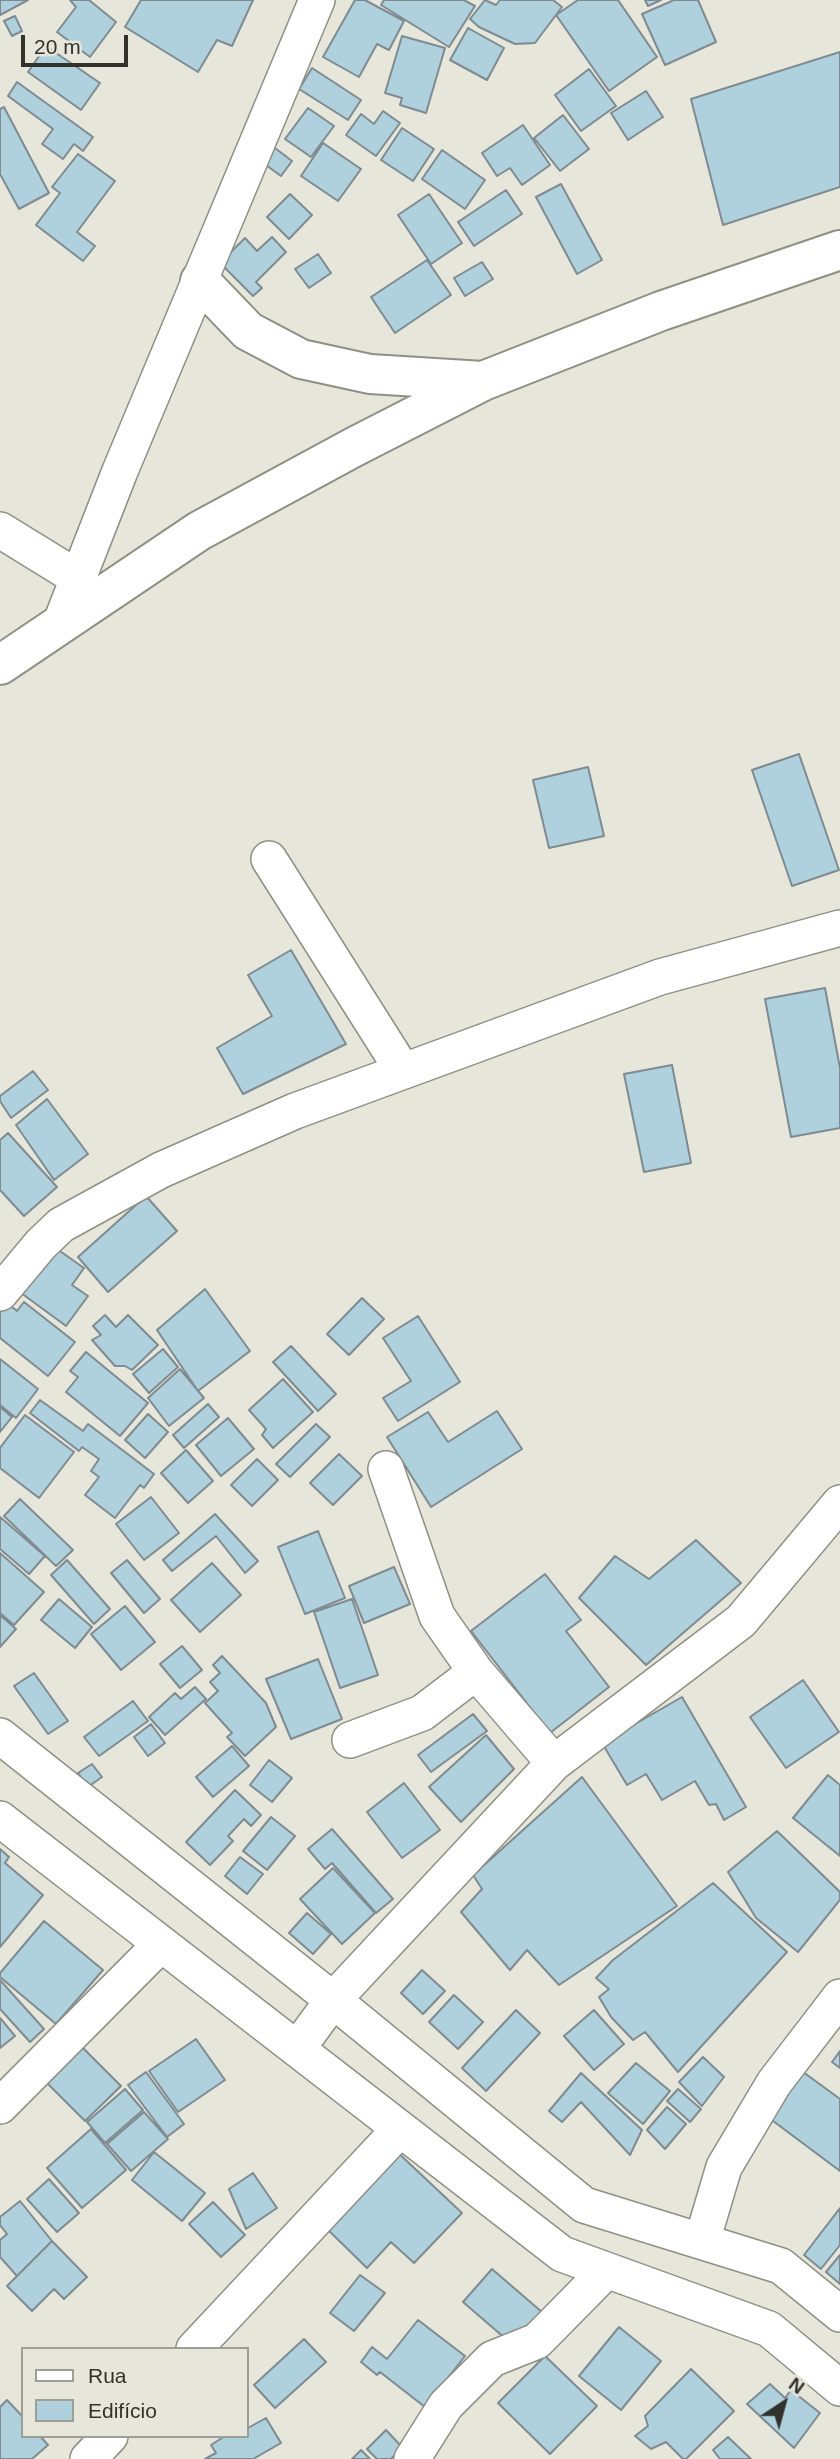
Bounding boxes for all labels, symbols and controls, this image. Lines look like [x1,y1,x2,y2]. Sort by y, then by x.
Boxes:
scale bar [24,21,131,65]
text: 20 m [34,35,81,58]
legend [21,2347,248,2438]
text: Rua [88,2364,127,2387]
north arrow [749,2368,819,2438]
text: N [785,2373,808,2398]
text: Edifício [88,2399,157,2422]

